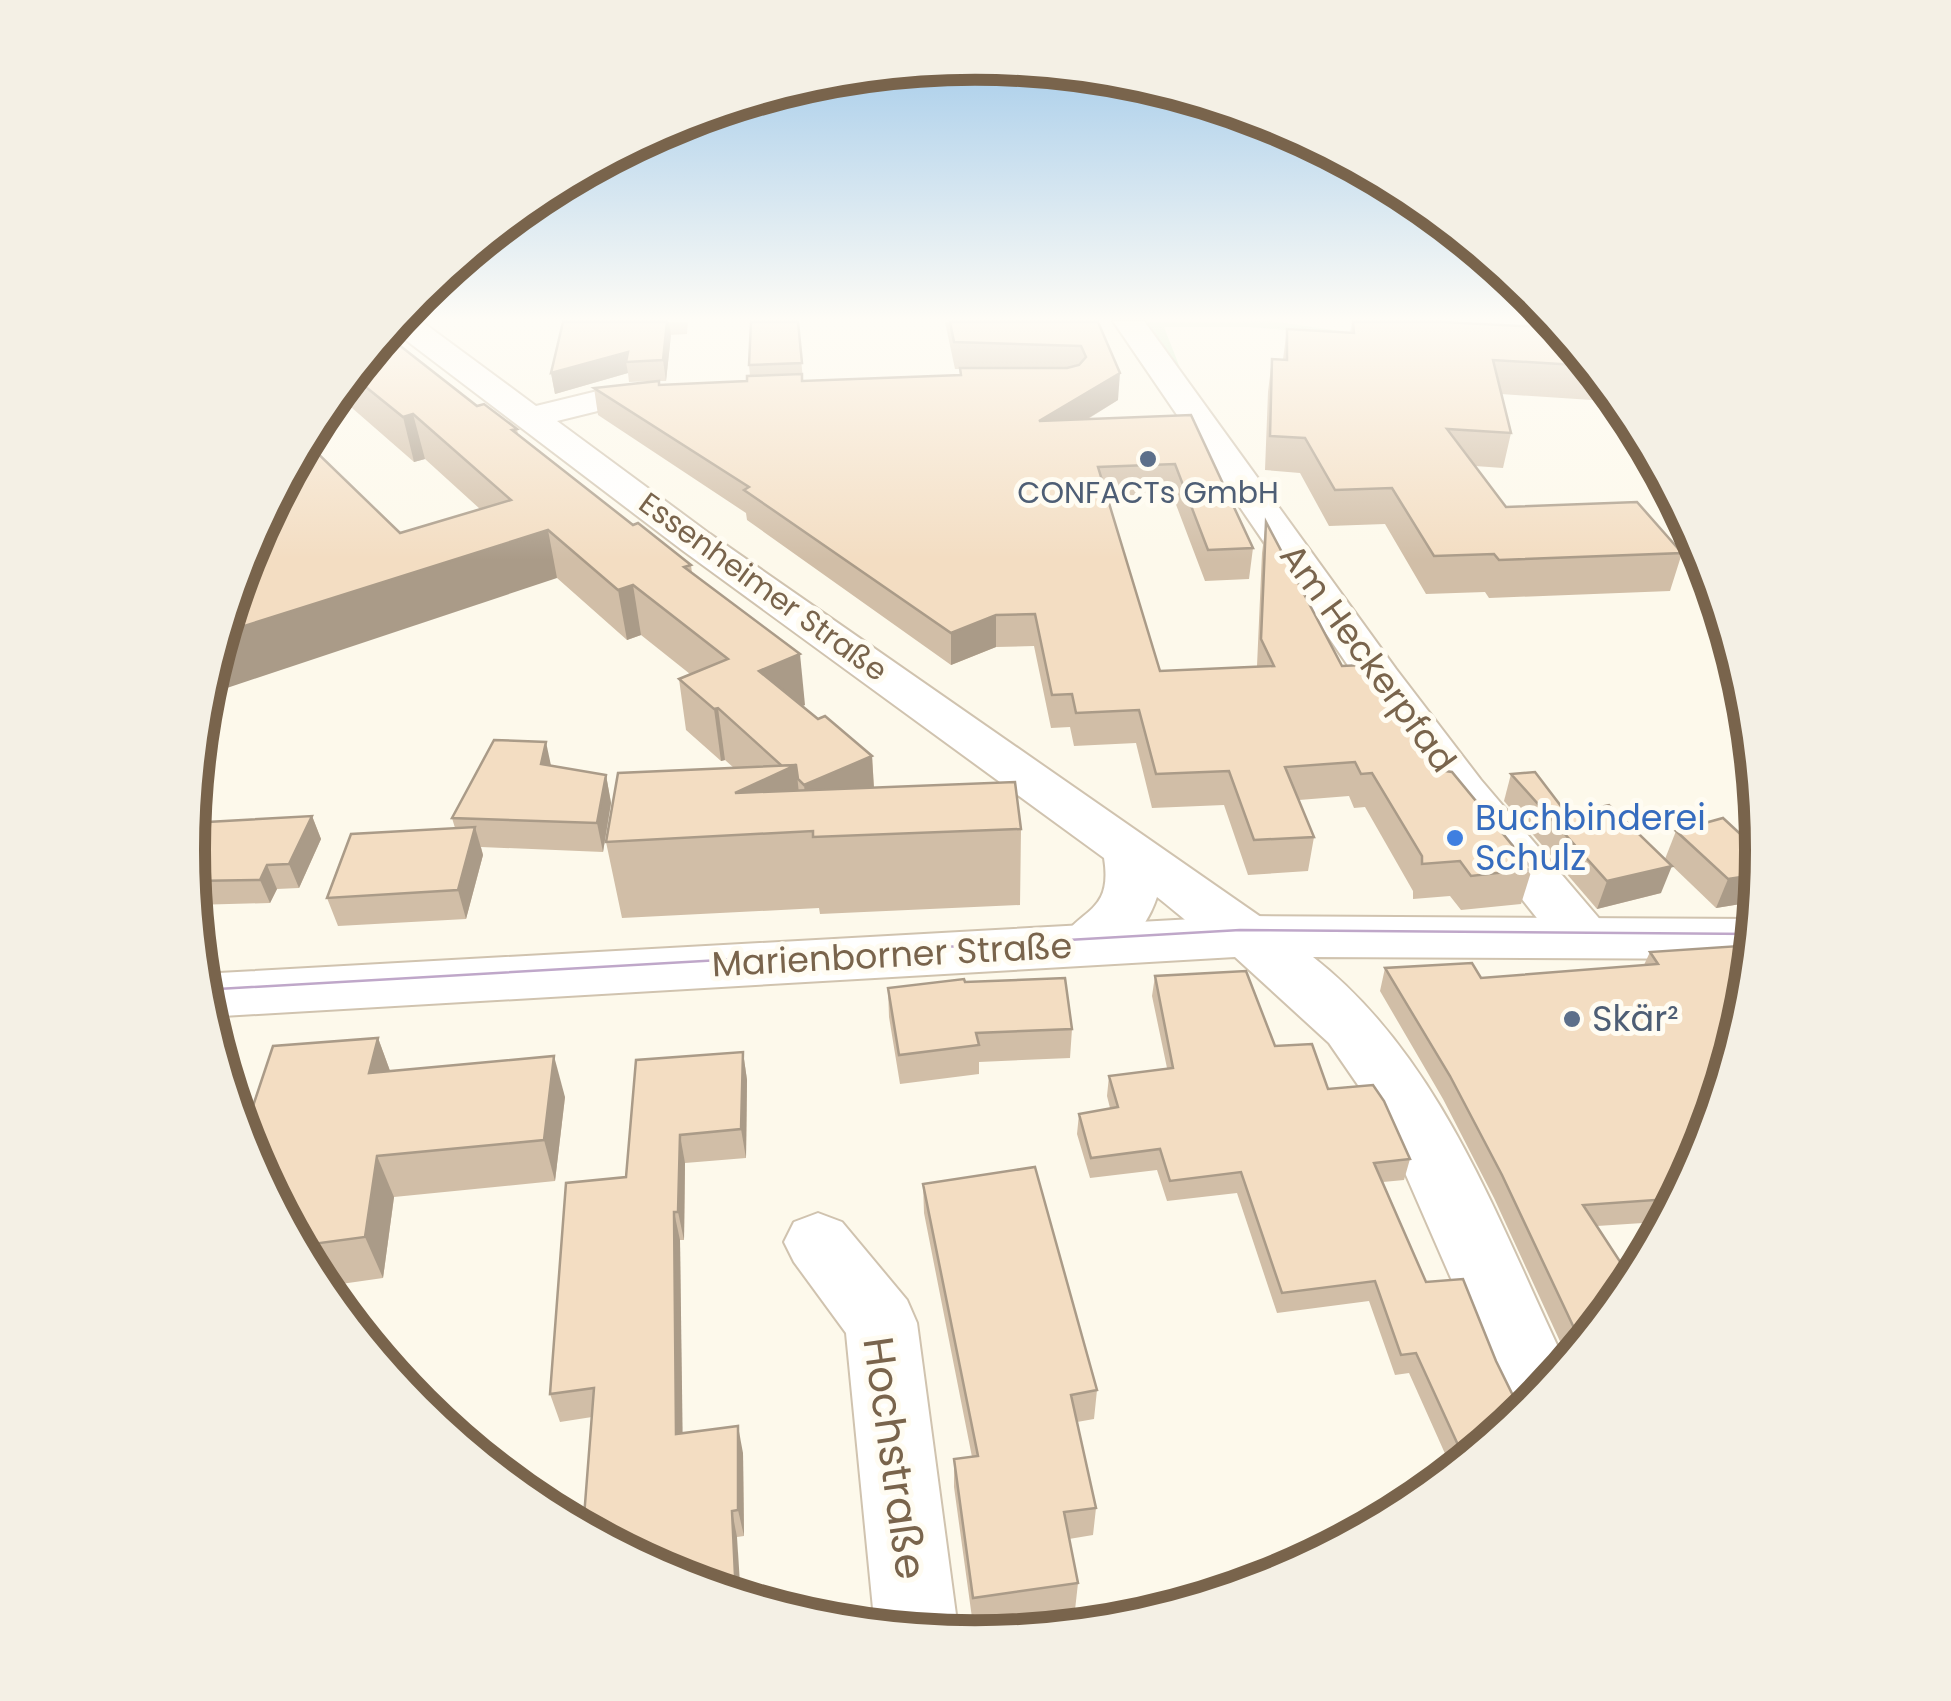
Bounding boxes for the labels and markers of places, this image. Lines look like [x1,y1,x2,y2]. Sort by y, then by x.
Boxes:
marker: CONFACTs GmbH [1137,448,1159,470]
place label: CONFACTs GmbH [1017,471,1279,514]
place label: Buchbinderei Schulz [1475,793,1706,882]
marker: Buchbinderei Schulz [1444,827,1466,849]
place label: Skär² [1592,994,1679,1043]
marker: Skär² [1561,1008,1583,1030]

